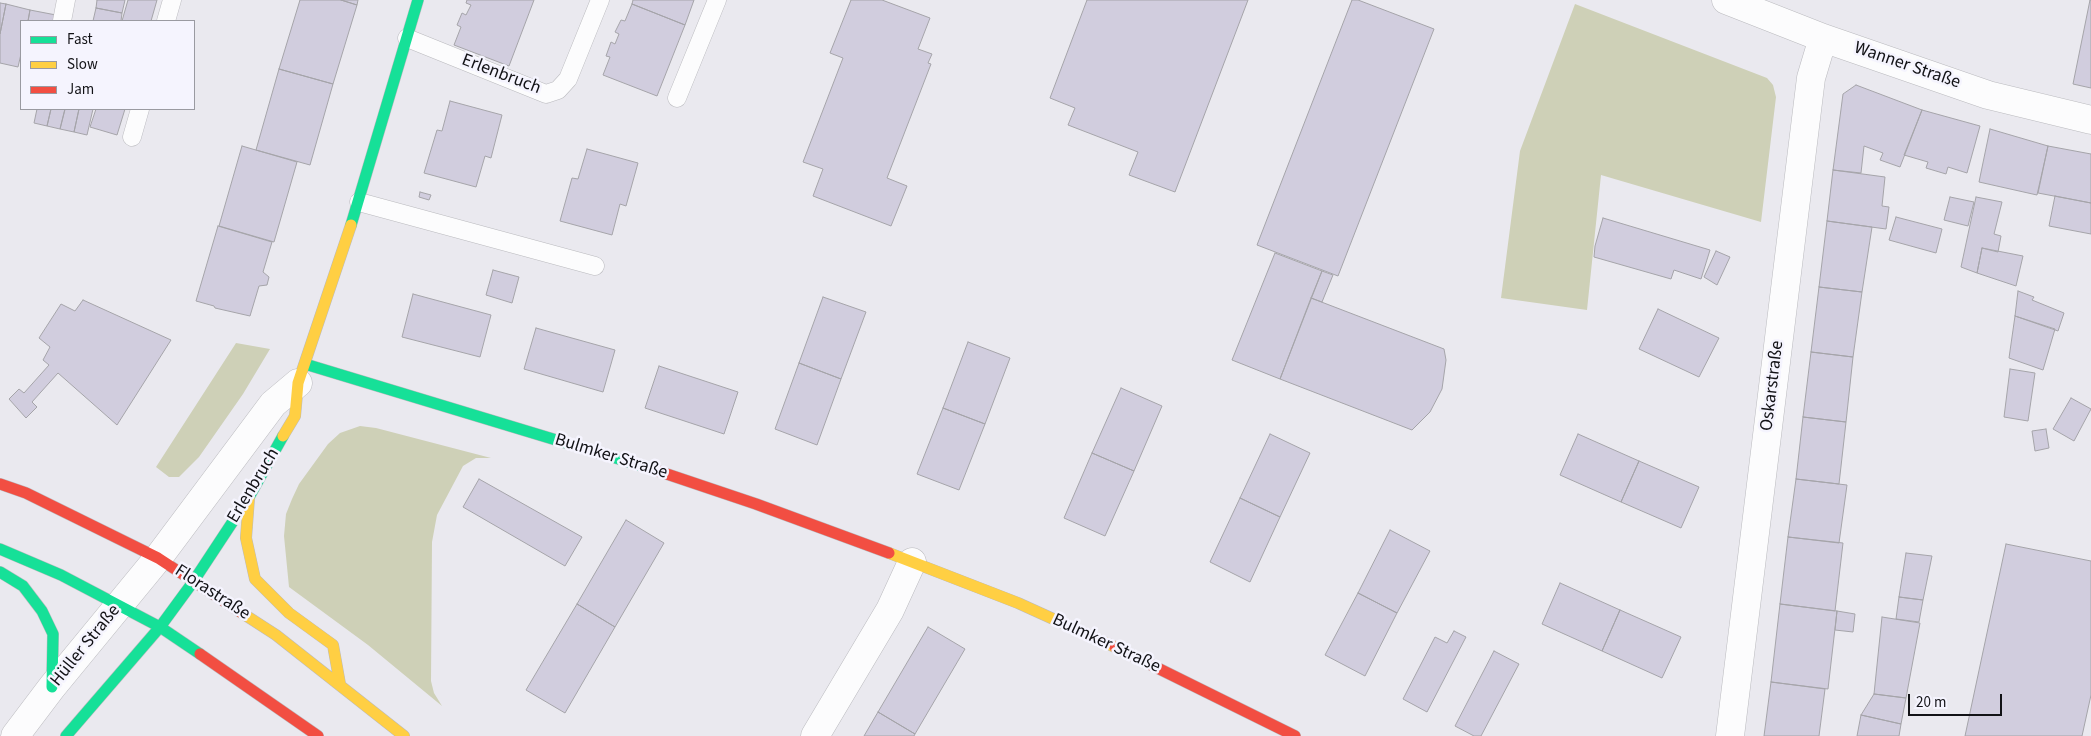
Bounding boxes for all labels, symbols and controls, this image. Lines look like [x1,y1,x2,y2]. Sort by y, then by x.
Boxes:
legend [20,20,195,110]
text: Fast [67,29,93,50]
street label: Wanner Straße [1851,38,1963,94]
street label: Erlenbruch [458,50,544,100]
text: Slow [67,54,98,75]
text: Jam [67,79,94,100]
street label: Oskarstraße [1757,340,1789,432]
street label: Bulmker Straße [552,430,670,484]
street label: Erlenbruch [223,445,285,527]
street label: Florastraße [170,561,254,625]
street label: Hüller Straße [46,601,126,691]
street label: Bulmker Straße [1049,610,1163,678]
scale bar [1911,684,2005,716]
text: 20 m [1916,692,1946,713]

